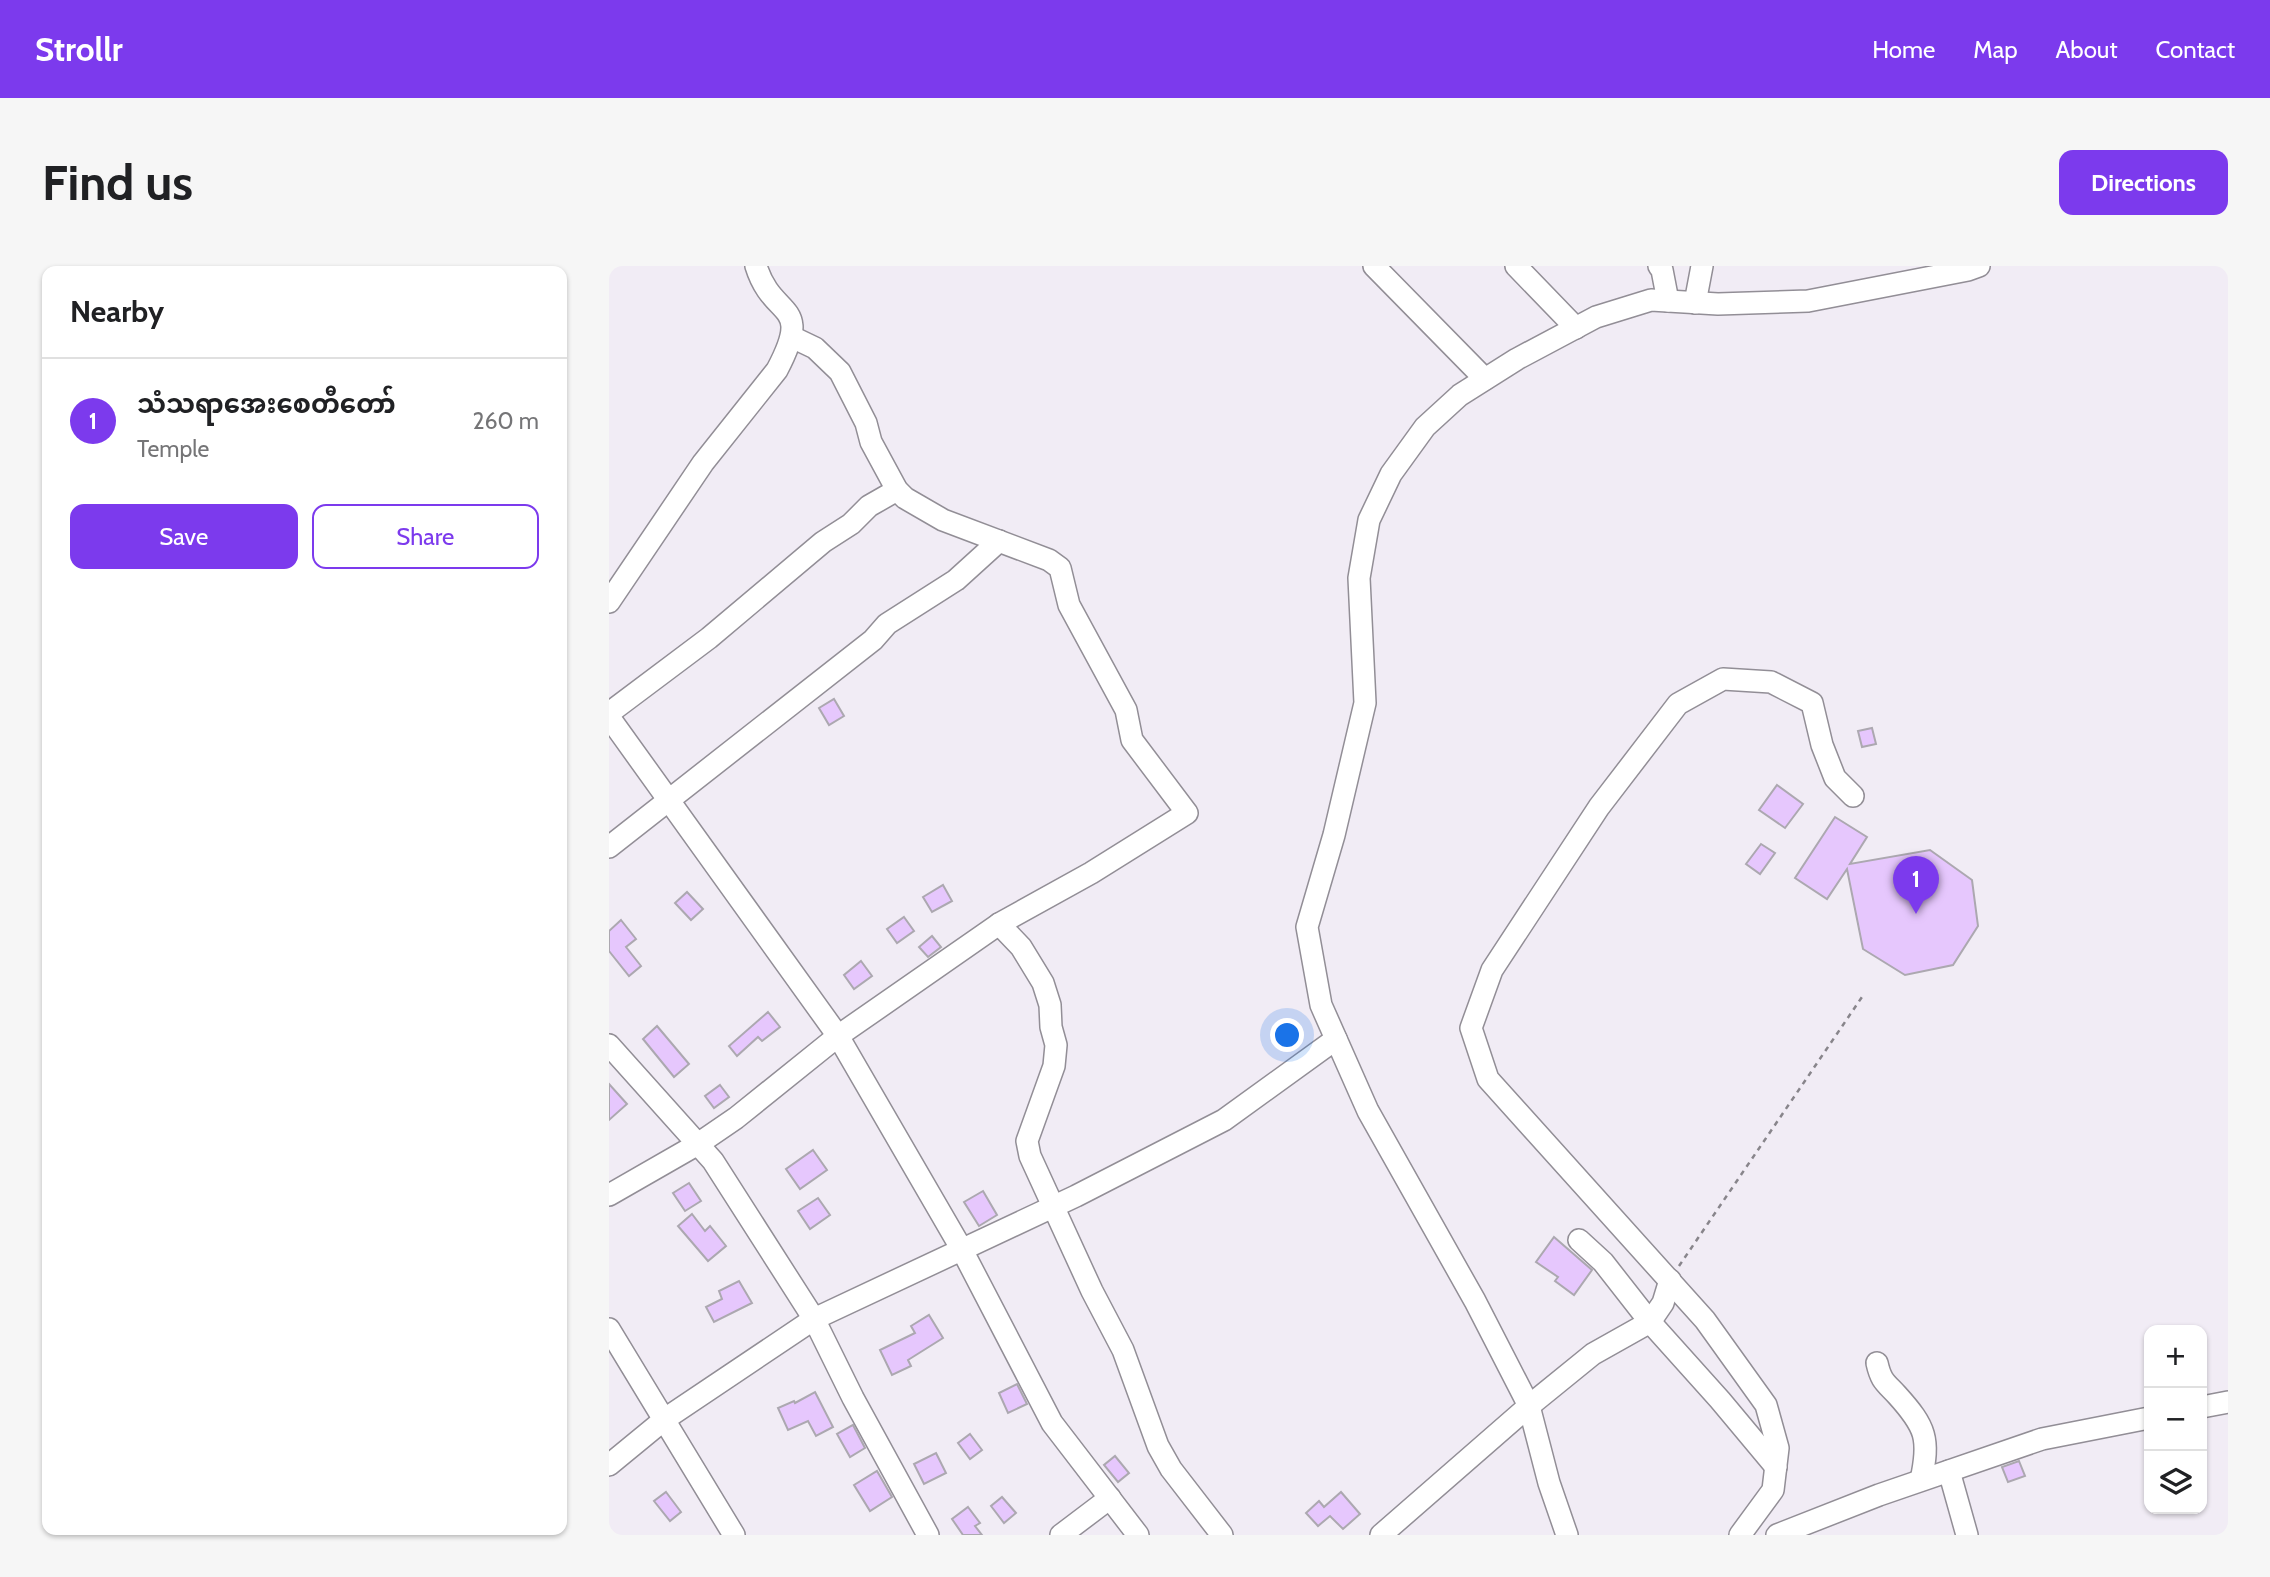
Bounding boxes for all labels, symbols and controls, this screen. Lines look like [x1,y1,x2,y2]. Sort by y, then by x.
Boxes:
text: Strollr [35,29,123,69]
text: Home [1872,35,1935,64]
text: Map [1973,35,2018,64]
text: About [2056,35,2118,64]
text: Contact [2156,35,2235,64]
button: Directions [2059,150,2228,215]
text: Find us [42,153,193,212]
text: Nearby [70,293,164,330]
text: သံသရာအေးစေတီတော် [137,388,396,420]
text: 1 [89,407,97,435]
text: 260 m [472,407,539,435]
text: Temple [137,435,209,463]
button: Save [70,504,298,569]
button: Share [312,504,539,569]
pin: 1 [1893,856,1939,914]
your location [1270,1018,1304,1052]
map controls [2144,1325,2207,1514]
button: + [2144,1325,2207,1388]
button: − [2144,1388,2207,1451]
button: layers [2144,1451,2207,1514]

